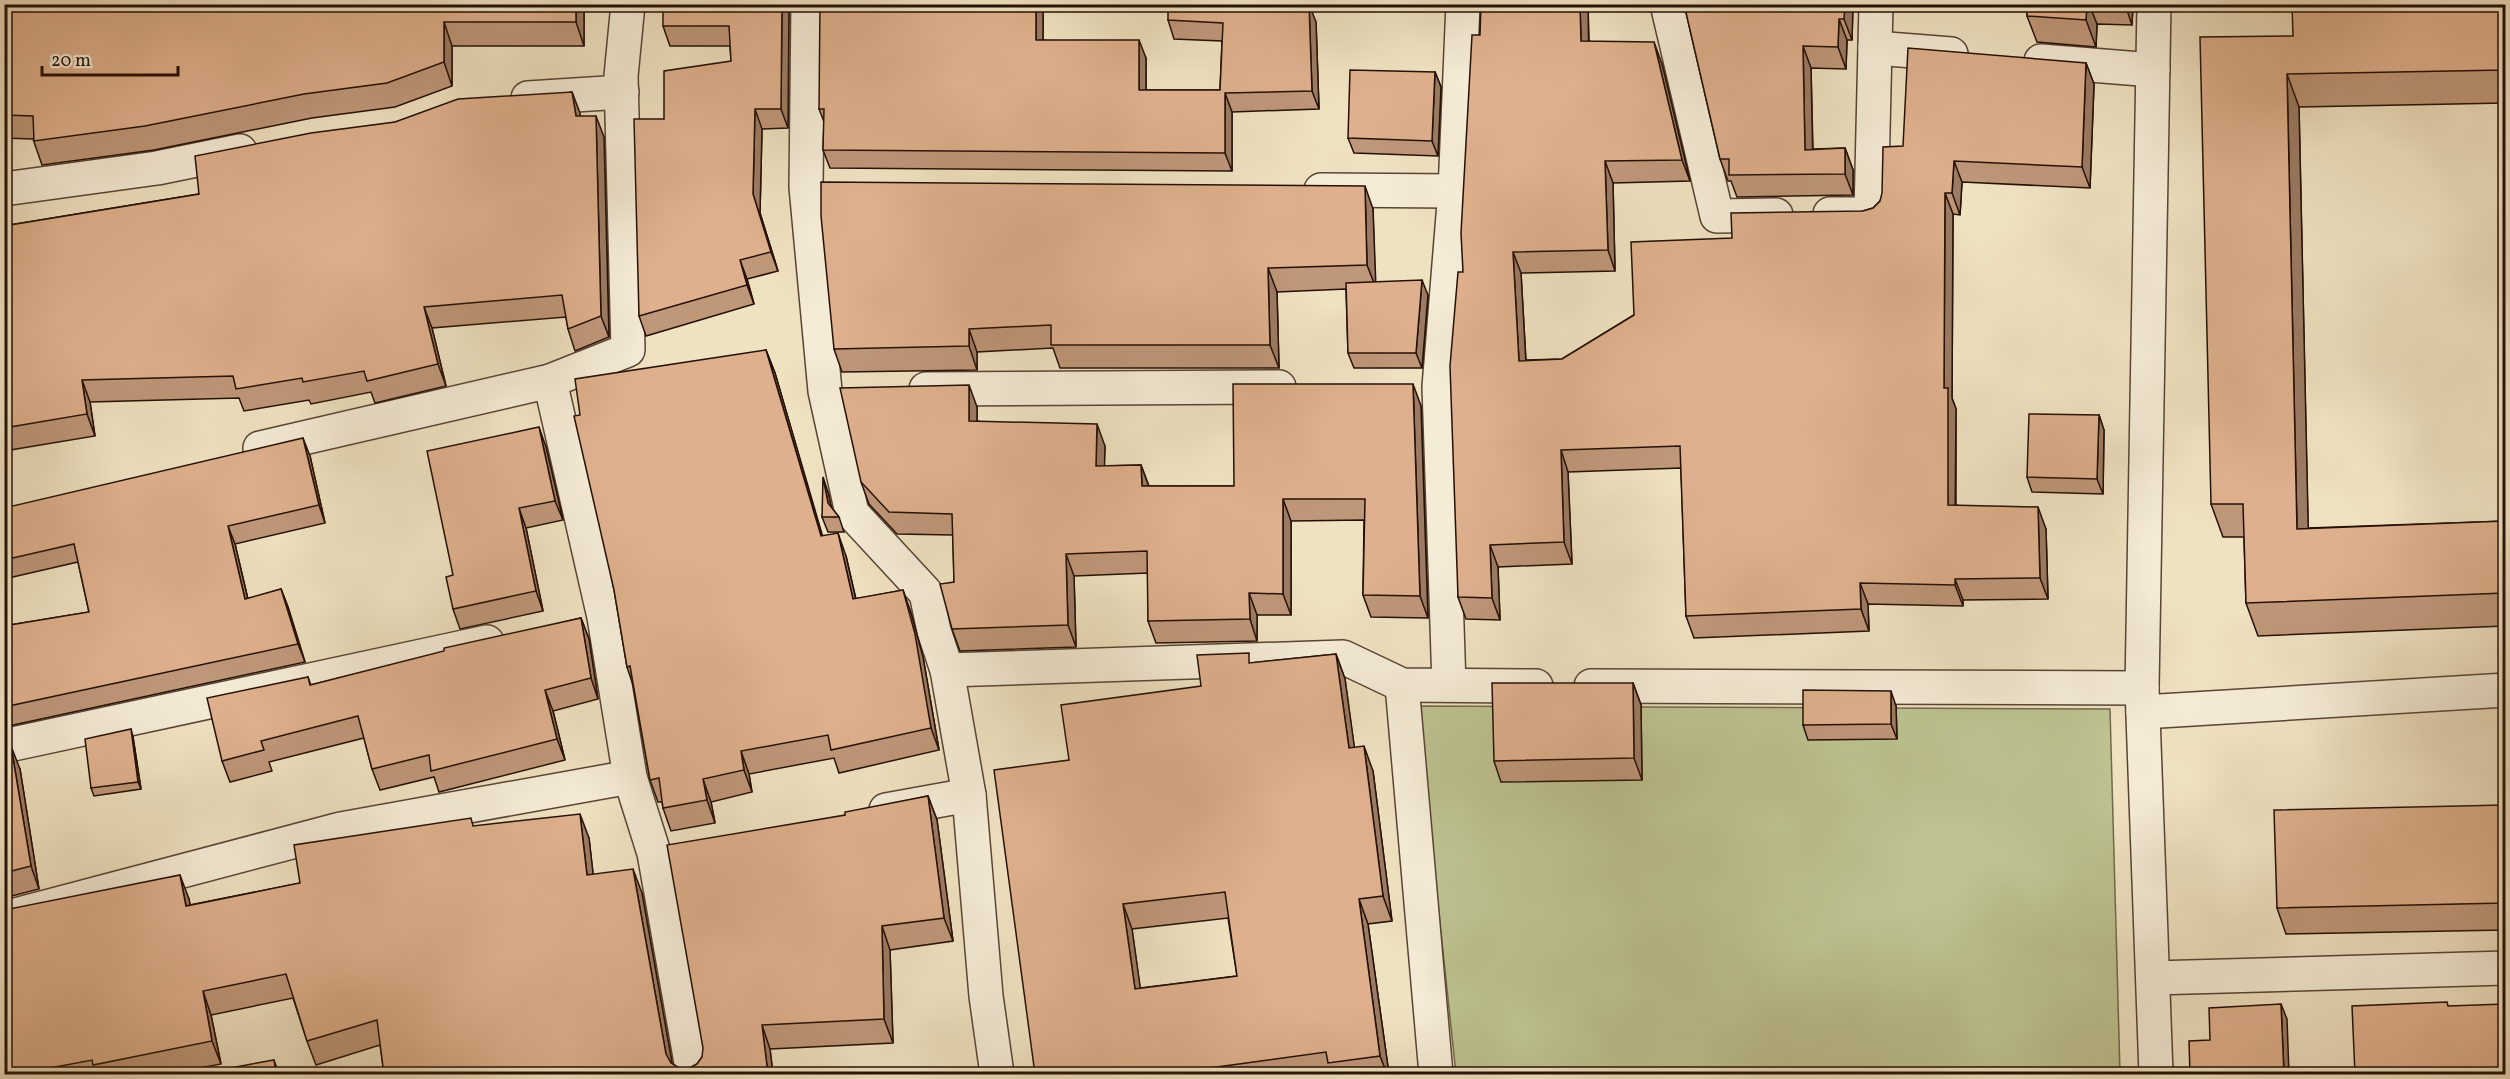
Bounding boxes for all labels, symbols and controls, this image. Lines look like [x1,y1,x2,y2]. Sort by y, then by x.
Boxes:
scale bar [42,39,178,77]
text: 20 m [51,49,91,74]

